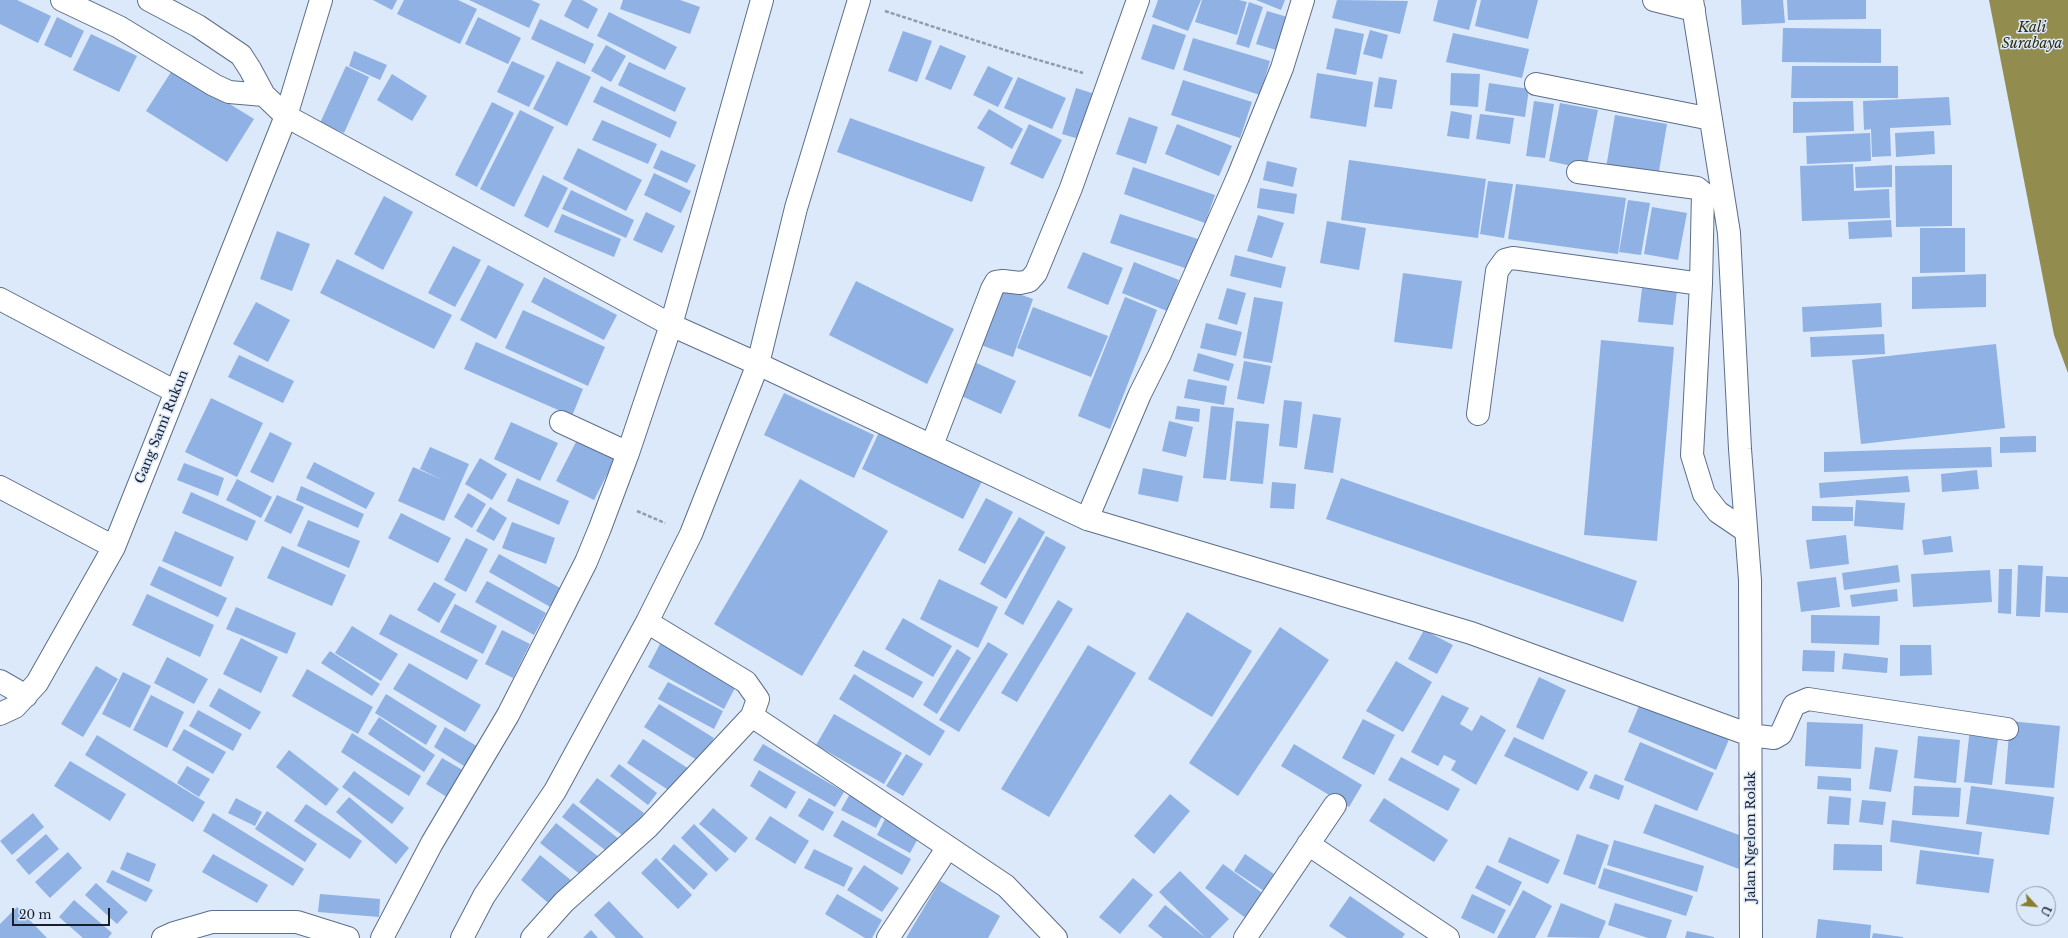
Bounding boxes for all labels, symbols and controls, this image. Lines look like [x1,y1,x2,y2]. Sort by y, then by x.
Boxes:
water label: Kali Surabaya [2001,20,2063,52]
street label: Gang Sami Rukun [132,368,192,486]
street label: Jalan Ngelom Rolak [1743,772,1759,902]
north arrow [2016,886,2056,926]
scale bar [14,900,112,926]
text: U [2037,903,2054,918]
text: 20 m [19,907,51,922]

